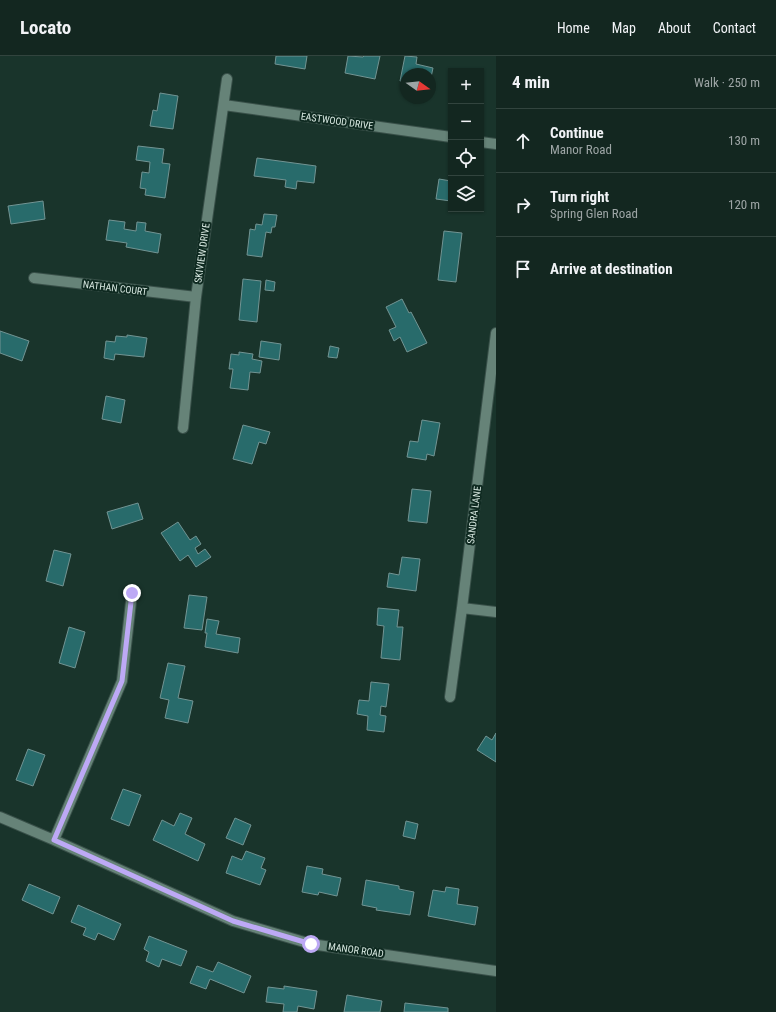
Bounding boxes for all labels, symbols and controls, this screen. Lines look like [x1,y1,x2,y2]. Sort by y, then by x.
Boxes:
text: Locato [20,16,71,39]
text: Home [557,20,590,36]
text: Map [612,20,636,36]
text: About [658,20,691,36]
text: Contact [713,20,756,36]
north arrow [400,68,436,104]
map controls [448,68,484,212]
button: + [448,68,484,104]
text: 4 min [512,72,550,92]
text: Walk · 250 m [694,75,760,90]
button: − [448,104,484,140]
street label: EASTWOOD DRIVE [300,110,374,132]
text: Continue [550,124,604,142]
icon: ahead [512,130,534,152]
text: 130 m [728,133,760,148]
button: locate [448,140,484,176]
text: Manor Road [550,142,612,157]
button: layers [448,176,484,212]
text: Turn right [550,188,609,206]
icon: right [512,194,534,216]
text: 120 m [728,197,760,212]
text: Spring Glen Road [550,206,638,221]
street label: SKIVIEW DRIVE [192,222,212,284]
icon: arrive [512,258,534,280]
text: Arrive at destination [550,260,673,278]
street label: NATHAN COURT [82,279,148,297]
street label: SANDRA LANE [465,486,483,544]
route end [123,584,141,602]
route start [302,935,320,953]
street label: MANOR ROAD [328,941,385,959]

